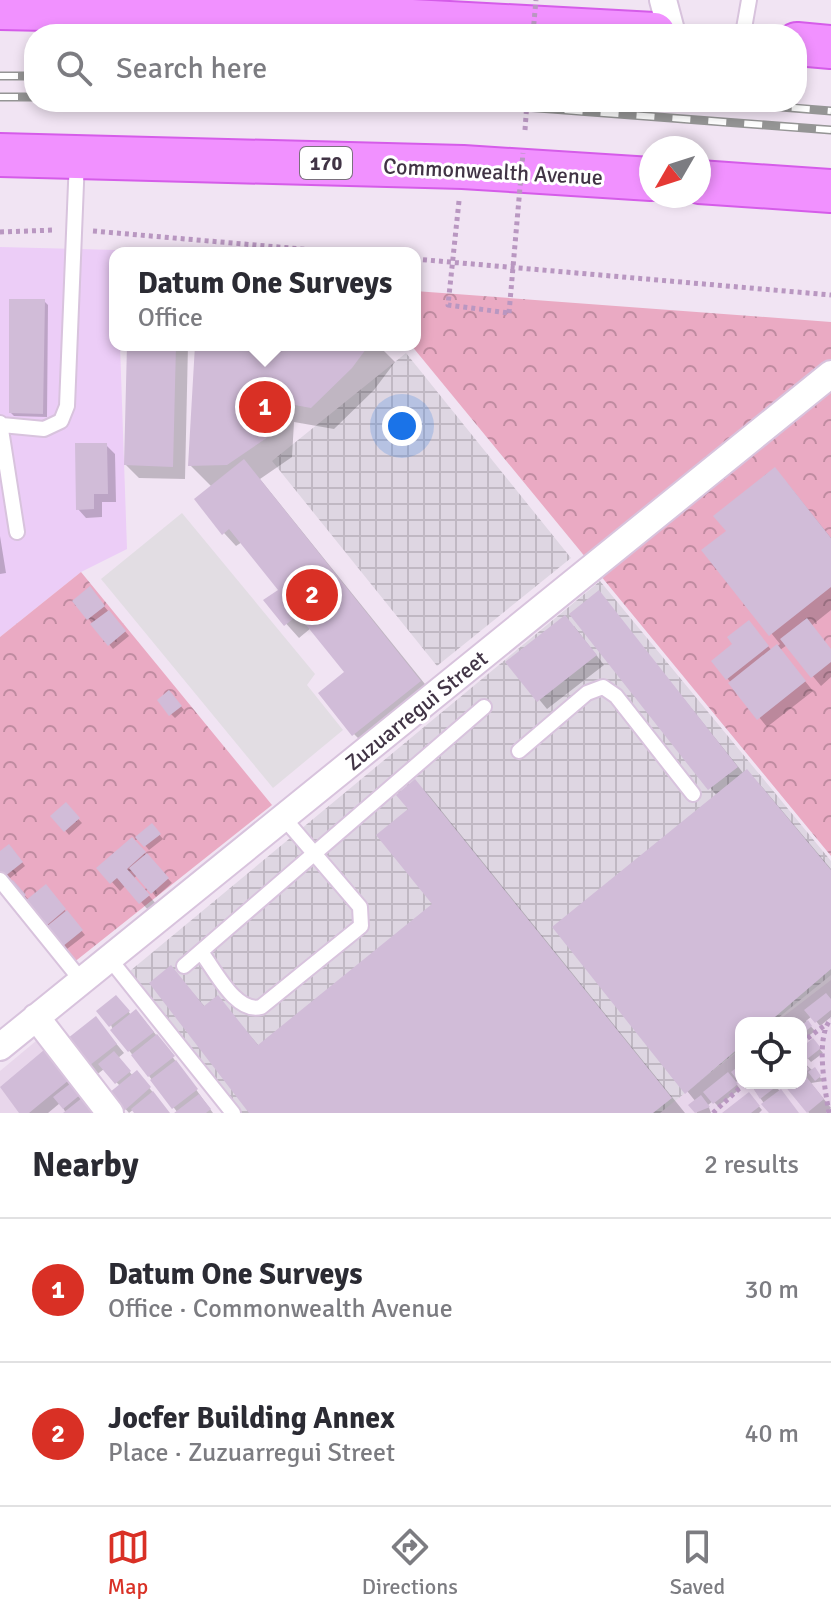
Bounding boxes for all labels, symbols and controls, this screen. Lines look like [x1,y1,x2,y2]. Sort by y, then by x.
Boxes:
search box [24,24,807,112]
icon: search [52,46,96,90]
text: Search here [116,50,267,87]
north arrow [639,136,711,208]
road number: 170 [300,147,352,179]
street label: Commonwealth Avenue [382,152,603,191]
popup [109,247,421,351]
text: Datum One Surveys [138,265,392,302]
text: Office [138,302,203,334]
pin: 1 [239,377,291,437]
your location [382,406,422,446]
pin: 2 [286,565,338,625]
street label: Zuzuarregui Street [340,645,493,776]
map controls [735,1017,807,1089]
button: locate [735,1017,807,1089]
text: Nearby [32,1144,139,1186]
text: 2 results [704,1149,799,1181]
text: Datum One Surveys [108,1256,363,1293]
text: 1 [51,1274,65,1306]
text: 30 m [744,1274,799,1306]
text: Office · Commonwealth Avenue [108,1293,453,1325]
text: Jocfer Building Annex [108,1400,395,1437]
text: 2 [51,1418,65,1450]
text: 40 m [744,1418,799,1450]
text: Place · Zuzuarregui Street [108,1437,395,1469]
tab: Map [106,1525,150,1600]
tab: Directions [362,1525,458,1600]
tab: Saved [670,1525,725,1600]

